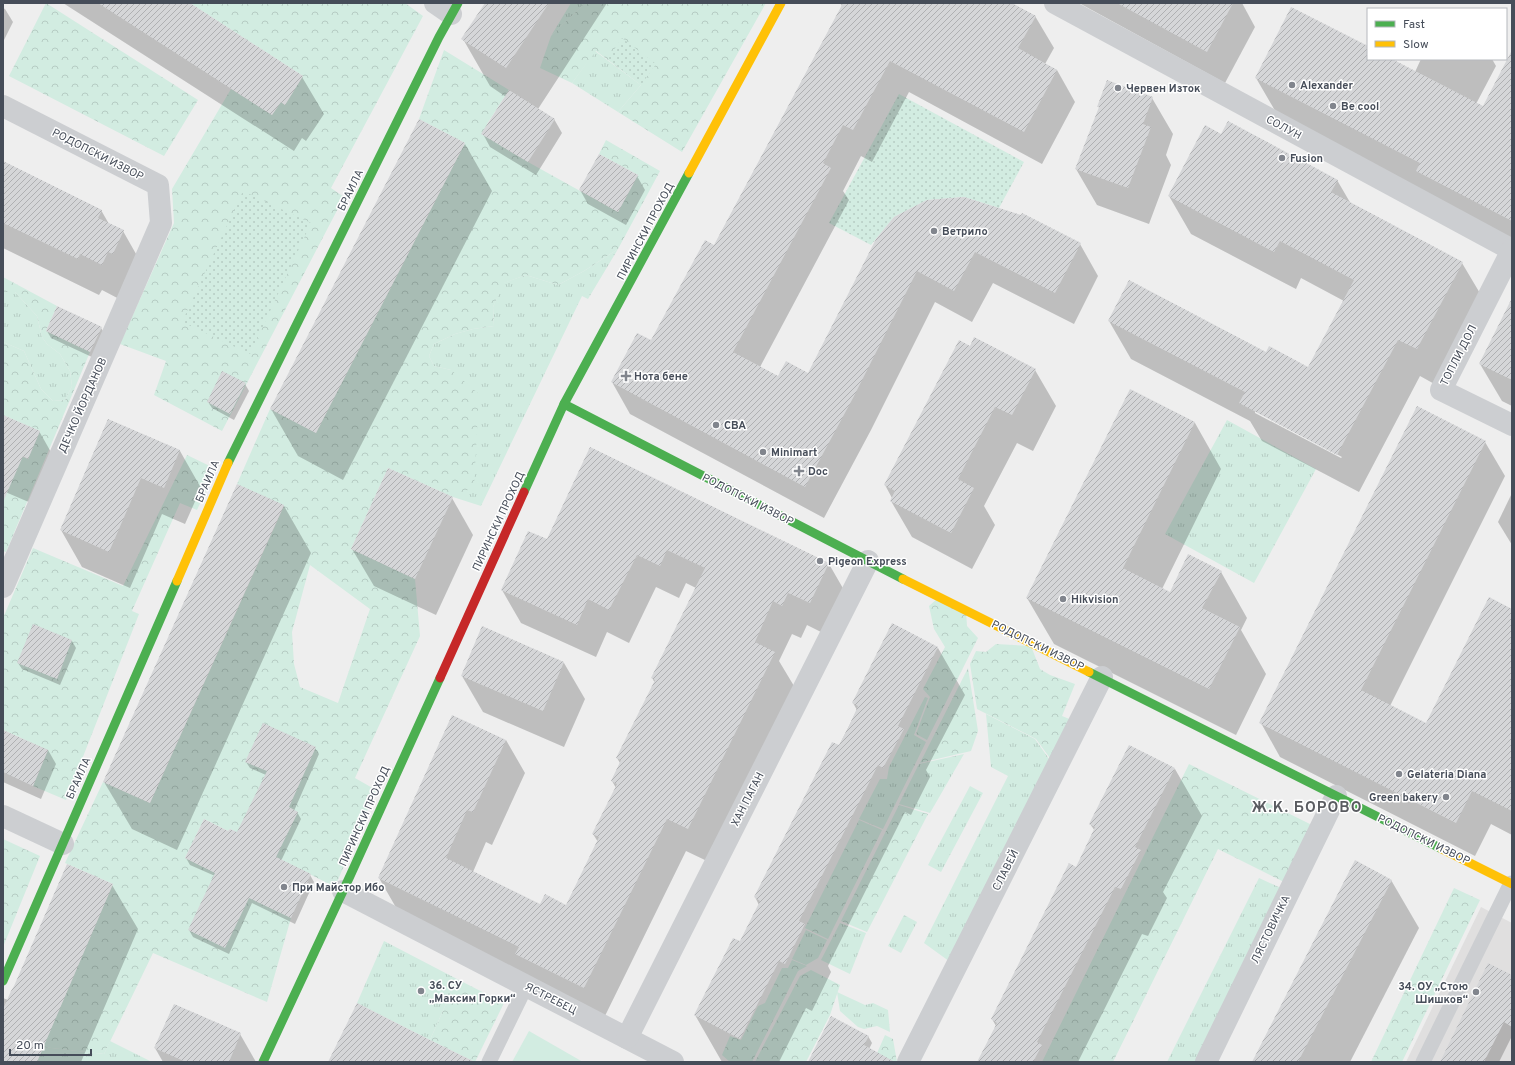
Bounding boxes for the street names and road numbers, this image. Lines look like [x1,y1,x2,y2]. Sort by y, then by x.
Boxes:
street label: СОЛУН [1263,113,1304,143]
street label: РОДОПСКИ ИЗВОР [49,126,146,184]
street label: БРАИЛА [335,167,367,214]
street label: ПИРИНСКИ ПРОХОД [614,180,677,283]
street label: ТОПЛИ ДОЛ [1438,323,1480,388]
street label: ДЕЧКО ЙОРДАНОВ [55,355,110,455]
street label: БРАИЛА [193,458,223,505]
street label: ПИРИНСКИ ПРОХОД [470,469,528,573]
street label: РОДОПСКИ ИЗВОР [699,471,796,529]
street label: РОДОПСКИ ИЗВОР [989,617,1086,674]
street label: БРАИЛА [63,755,94,802]
street label: ПИРИНСКИ ПРОХОД [336,764,393,869]
street label: ХАН ПАГАН [728,770,768,829]
street label: РОДОПСКИ ИЗВОР [1375,811,1472,868]
street label: СЛАВЕЙ [989,847,1022,893]
street label: ЛЯСТОВИЧКА [1248,893,1294,966]
street label: ЯСТРЕБЕЦ [522,980,579,1018]

